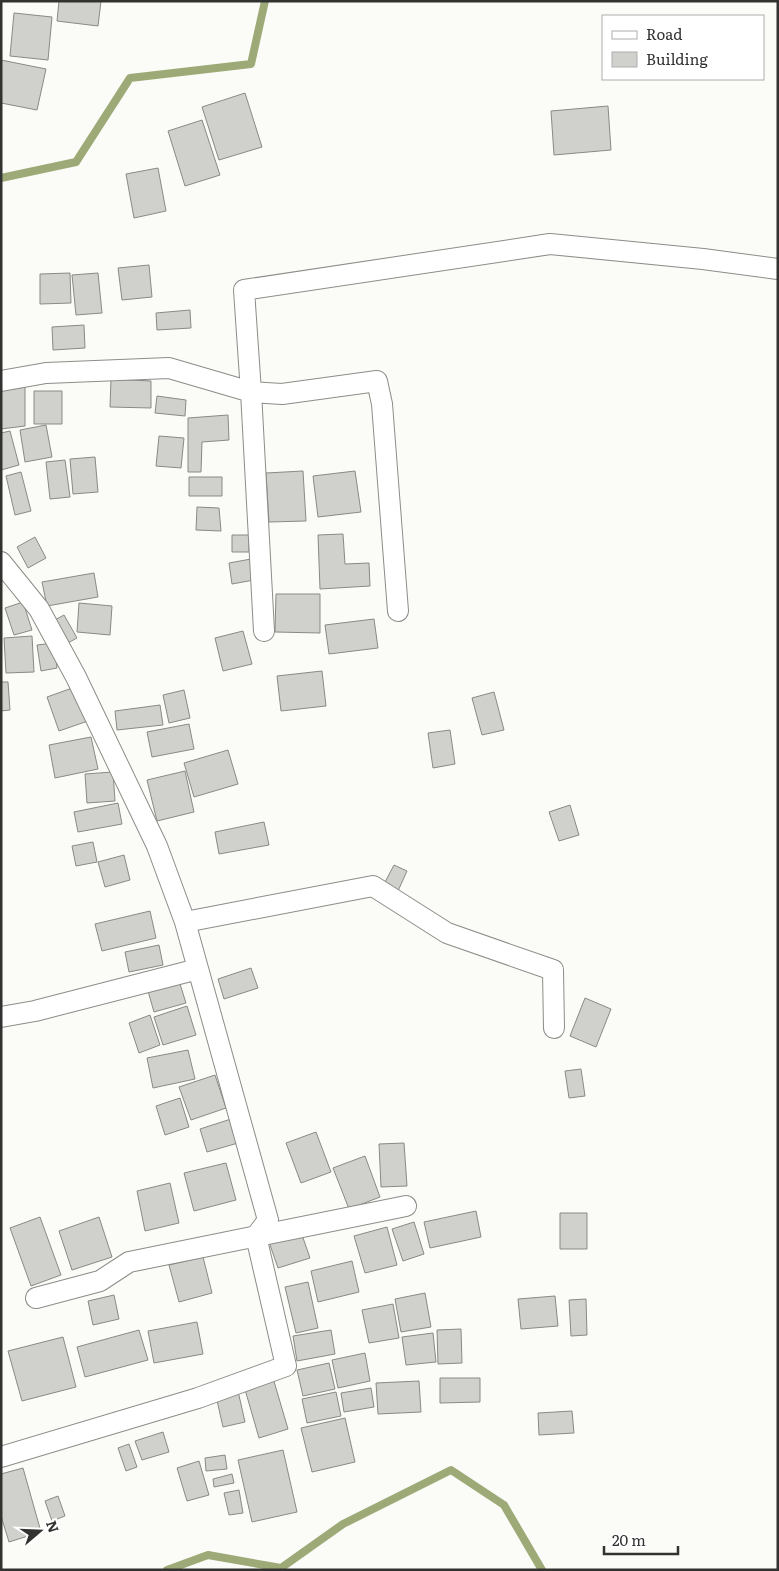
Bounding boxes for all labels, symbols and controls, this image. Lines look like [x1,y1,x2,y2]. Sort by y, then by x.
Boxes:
legend [602,15,764,80]
text: Road [646,22,682,45]
text: Building [646,47,708,70]
north arrow [15,1506,65,1556]
text: N [42,1518,65,1535]
scale bar [604,1524,678,1556]
text: 20 m [612,1528,646,1551]

